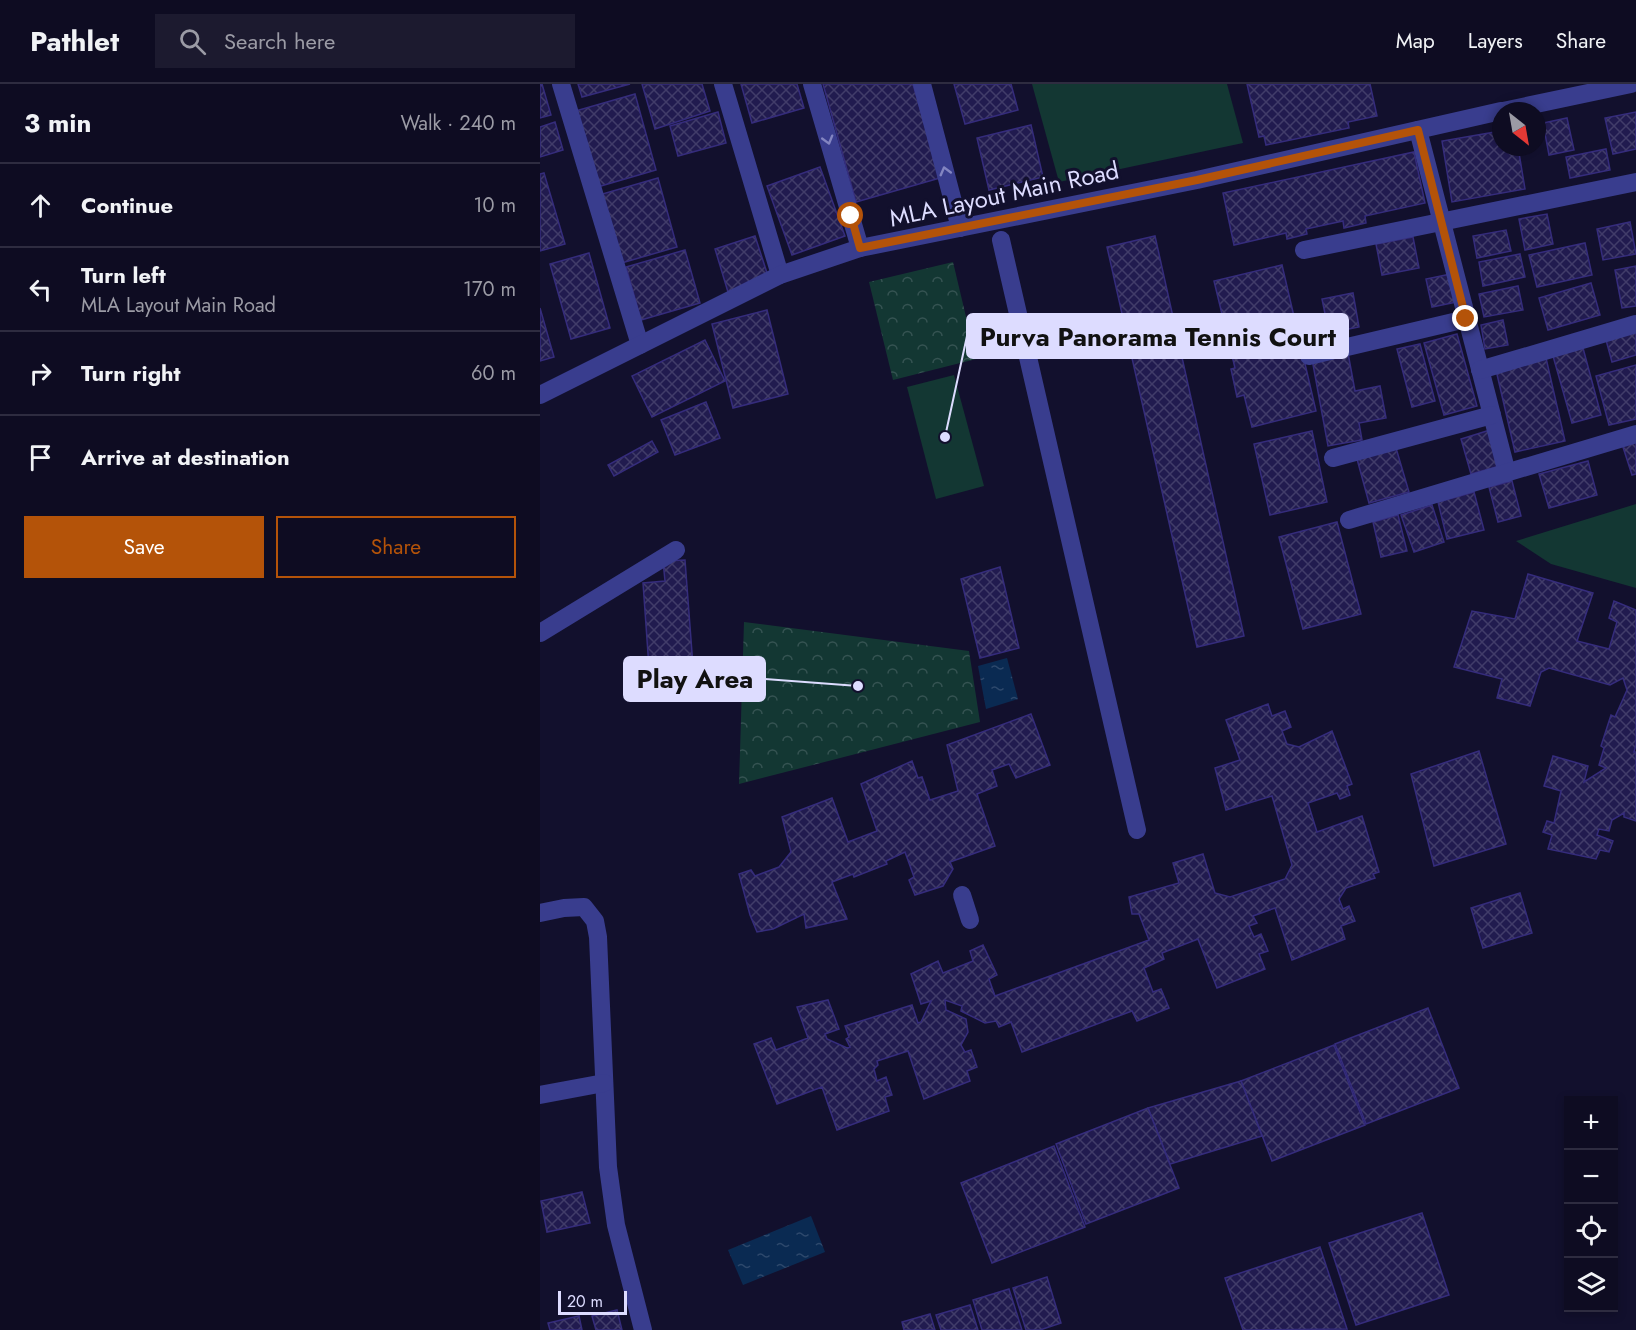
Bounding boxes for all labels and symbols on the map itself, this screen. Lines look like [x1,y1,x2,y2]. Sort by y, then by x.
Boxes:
north arrow [1492,102,1546,156]
one-way arrow [821,134,833,145]
street label: MLA Layout Main Road [886,153,1122,235]
one-way arrow [940,166,952,177]
route start [837,202,863,228]
route end [1452,305,1478,331]
callout: Purva Panorama Tennis Court [967,314,1348,358]
text: Purva Panorama Tennis Court [980,318,1337,356]
callout: Play Area [624,657,765,701]
text: Play Area [637,660,753,698]
scale bar [558,1288,627,1316]

